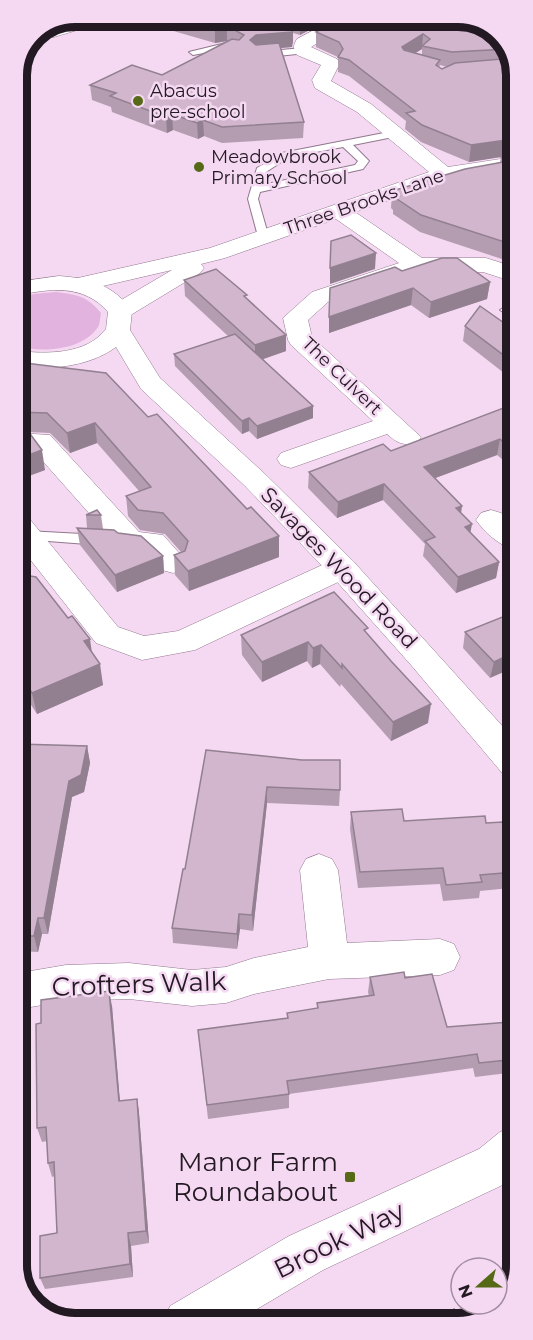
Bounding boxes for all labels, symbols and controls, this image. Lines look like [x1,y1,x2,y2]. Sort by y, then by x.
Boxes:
place label: Abacus pre-school [150,80,245,123]
marker: Abacus pre-school [131,94,145,108]
place label: Meadowbrook Primary School [211,146,347,189]
marker: Meadowbrook Primary School [192,160,206,174]
street label: Three Brooks Lane [281,164,447,240]
street label: The Culvert [297,332,387,420]
street label: Savages Wood Road [256,482,423,653]
street label: Crofters Walk [51,965,227,1003]
place label: Manor Farm Roundabout [173,1146,338,1208]
marker: Manor Farm Roundabout [343,1170,357,1184]
street label: Brook Way [269,1194,410,1285]
north arrow [449,1256,509,1316]
text: N [454,1282,477,1301]

